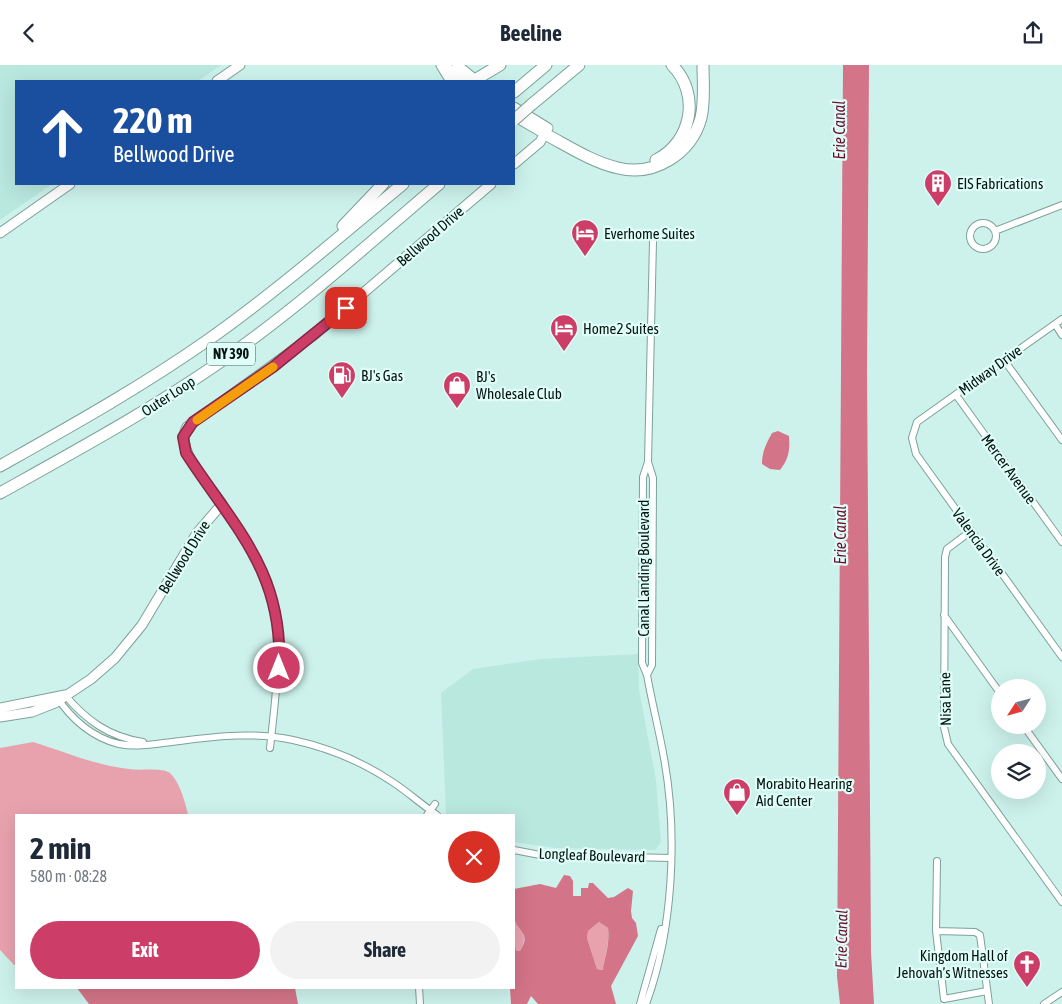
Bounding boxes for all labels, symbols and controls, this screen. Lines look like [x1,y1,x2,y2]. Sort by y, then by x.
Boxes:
icon: back [15,19,43,47]
icon: share [1019,19,1047,47]
text: Beeline [500,20,562,46]
icon: ahead [30,100,95,165]
text: 220 m [113,100,192,140]
water label: Erie Canal [830,101,848,159]
text: Bellwood Drive [113,141,235,167]
building icon: EIS Fabrications [923,168,953,207]
place label: EIS Fabrications [957,175,1043,192]
street label: Bellwood Drive [393,202,467,270]
hotel icon: Everhome Suites [570,218,600,257]
place label: Everhome Suites [604,225,695,242]
pin [325,287,367,329]
icon: arrive [332,294,360,322]
hotel icon: Home2 Suites [549,313,579,352]
place label: Home2 Suites [583,320,659,337]
street label: Midway Drive [955,341,1025,399]
road number: NY 390 [207,343,255,365]
fuel station icon: BJ's Gas [327,360,357,399]
place label: BJ's Gas [361,367,403,384]
place label: BJ's Wholesale Club [476,368,562,402]
shop icon: BJ's Wholesale Club [442,370,472,409]
street label: Outer Loop [138,372,198,420]
street label: Mercer Avenue [978,431,1040,507]
street label: Canal Landing Boulevard [635,500,652,636]
street label: Valencia Drive [949,505,1009,579]
water label: Erie Canal [831,506,849,564]
street label: Bellwood Drive [155,517,213,597]
position arrow [252,641,304,693]
street label: Nisa Lane [936,672,954,726]
north arrow [991,679,1046,734]
map controls [991,679,1046,799]
button: layers [991,744,1046,799]
place label: Morabito Hearing Aid Center [756,775,853,809]
shop icon: Morabito Hearing Aid Center [722,777,752,816]
text: 2 min [30,831,91,865]
button: close [448,831,500,883]
street label: Longleaf Boulevard [538,845,646,865]
text: 580 m · 08:28 [30,867,107,885]
water label: Erie Canal [831,909,851,969]
button: Exit [30,921,260,979]
button: Share [270,921,500,979]
place label: Kingdom Hall of Jehovah’s Witnesses [897,947,1008,981]
church icon: Kingdom Hall of Jehovah’s Witnesses [1012,949,1042,988]

